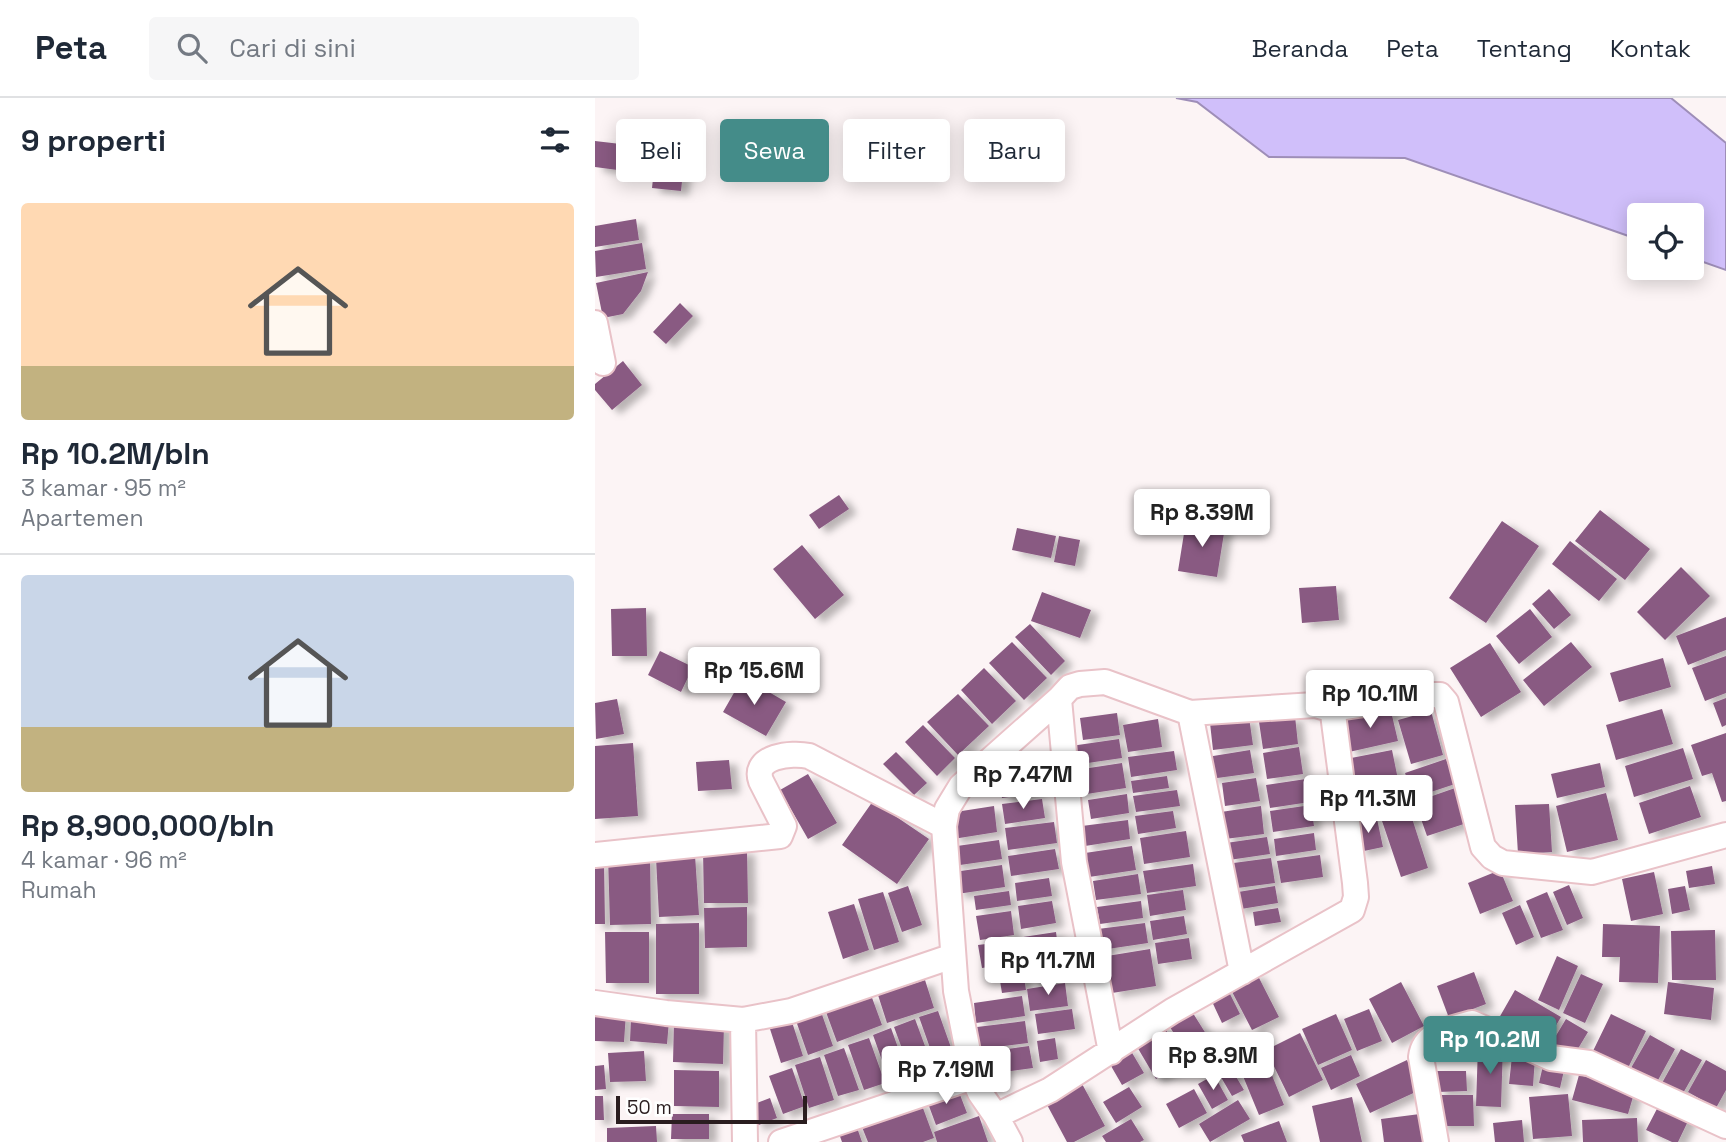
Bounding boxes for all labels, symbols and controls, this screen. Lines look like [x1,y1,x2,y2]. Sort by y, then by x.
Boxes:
search box [149,17,639,80]
text: Peta [35,27,107,69]
icon: search [173,29,211,67]
text: Cari di sini [229,31,356,65]
text: Beranda [1252,33,1348,64]
text: Peta [1386,33,1439,64]
text: Tentang [1477,33,1572,64]
text: Kontak [1610,33,1691,64]
chip: Beli [616,119,706,182]
chip: Sewa [720,119,829,182]
chip: Filter [843,119,950,182]
chip: Baru [964,119,1065,182]
text: 9 properti [21,121,166,160]
icon: filters [536,121,574,159]
map controls [1627,203,1704,280]
button: locate [1627,203,1704,280]
icon: home [235,248,361,374]
text: Rp 10.2M/bln [21,434,210,473]
text: 3 kamar · 95 m² [21,473,186,503]
pin: Rp 8.39M [1130,490,1274,549]
text: Rp 8.39M [1150,497,1254,527]
text: Apartemen [21,503,143,533]
icon: home [235,620,361,746]
pin: Rp 15.6M [682,648,826,707]
text: Rp 15.6M [704,655,804,685]
pin: Rp 10.1M [1298,670,1442,730]
text: Rp 10.1M [1322,678,1418,708]
pin: Rp 7.47M [951,752,1095,811]
text: Rp 7.47M [973,759,1073,789]
pin: Rp 11.3M [1296,776,1440,835]
text: Rp 11.3M [1320,783,1416,813]
text: Rp 8,900,000/bln [21,806,275,845]
text: 4 kamar · 96 m² [21,845,187,875]
text: Rumah [21,875,97,905]
pin: Rp 11.7M [976,937,1120,997]
text: Rp 11.7M [1001,945,1095,975]
pin: Rp 10.2M [1418,1016,1562,1076]
text: Rp 10.2M [1440,1024,1540,1054]
pin: Rp 8.9M [1148,1032,1278,1092]
text: Rp 8.9M [1168,1040,1258,1070]
pin: Rp 7.19M [874,1046,1018,1106]
text: Rp 7.19M [898,1054,994,1084]
scale bar [616,1093,807,1125]
text: 50 m [627,1095,672,1120]

